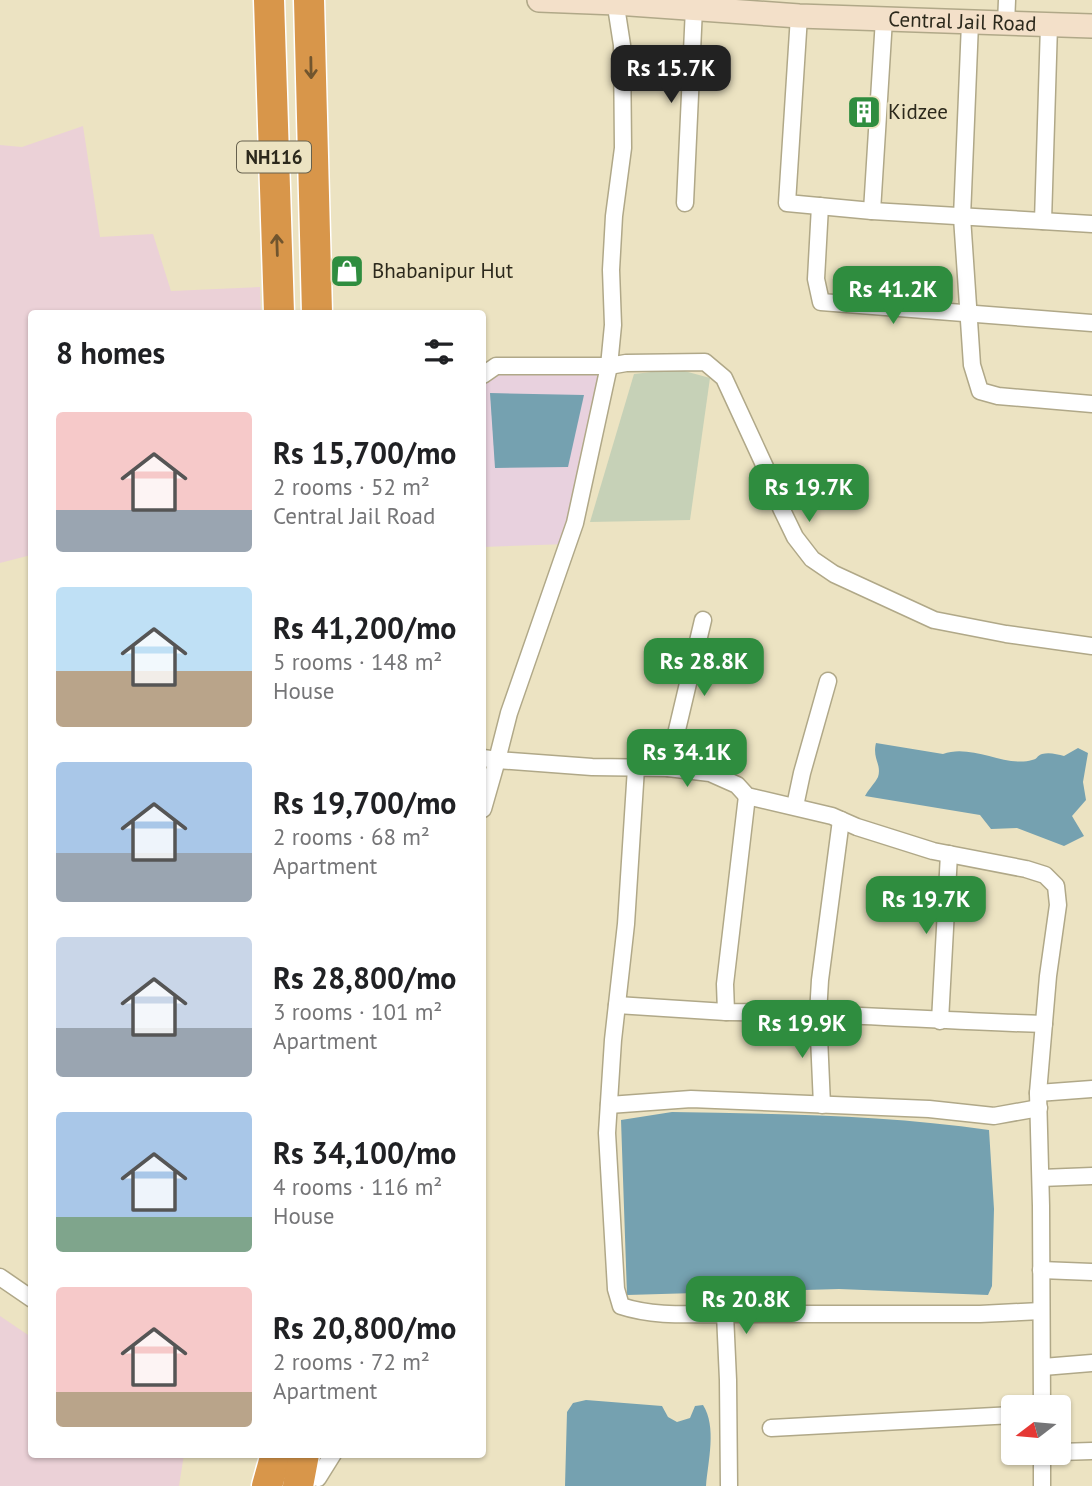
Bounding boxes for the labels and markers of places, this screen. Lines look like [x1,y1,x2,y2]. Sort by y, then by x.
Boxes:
pin: Rs 15.7K [599,46,743,105]
building icon: Kidzee [845,93,883,131]
place label: Kidzee [888,98,948,125]
shop icon: Bhabanipur Hut [328,252,366,290]
place label: Bhabanipur Hut [372,257,513,284]
pin: Rs 41.2K [821,266,965,326]
pin: Rs 19.7K [737,464,881,524]
pin: Rs 28.8K [632,638,776,698]
pin: Rs 34.1K [615,730,759,789]
pin: Rs 19.7K [854,876,998,936]
pin: Rs 19.9K [730,1000,874,1060]
pin: Rs 20.8K [674,1276,818,1336]

